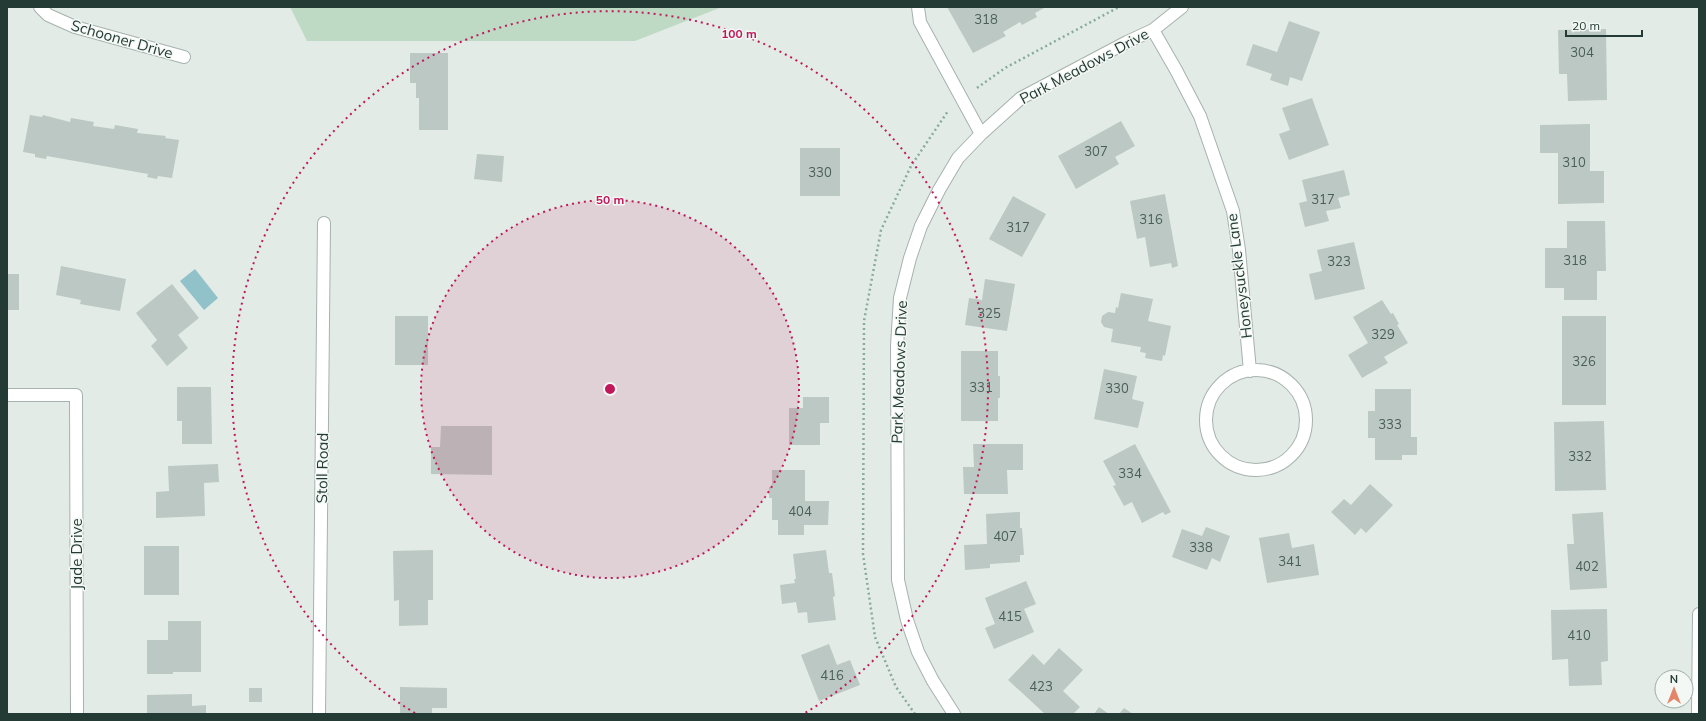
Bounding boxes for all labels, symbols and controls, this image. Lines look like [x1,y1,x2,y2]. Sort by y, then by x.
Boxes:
house number: 318 [974,11,998,27]
scale bar [1566,12,1642,38]
street label: Schooner Drive [69,15,175,63]
text: 20 m [1572,18,1600,33]
street label: Park Meadows Drive [1016,24,1152,108]
text: 100 m [721,26,757,41]
house number: 304 [1570,44,1594,60]
house number: 307 [1084,143,1108,159]
house number: 310 [1562,154,1586,170]
house number: 330 [808,164,832,180]
house number: 317 [1311,191,1335,207]
text: 50 m [596,192,624,207]
house number: 316 [1139,211,1163,227]
street label: Honeysuckle Lane [1222,212,1256,340]
house number: 317 [1006,219,1030,235]
house number: 318 [1563,252,1587,268]
house number: 323 [1327,253,1351,269]
street label: Park Meadows Drive [887,300,911,444]
house number: 325 [977,305,1001,321]
house number: 329 [1371,326,1395,342]
house number: 326 [1572,353,1596,369]
house number: 331 [969,379,993,395]
house number: 330 [1105,380,1129,396]
centre of rings [603,382,617,396]
house number: 333 [1378,416,1402,432]
street label: Stoll Road [312,432,332,504]
house number: 332 [1568,448,1592,464]
house number: 334 [1118,465,1142,481]
house number: 404 [788,503,812,519]
street label: Jade Drive [67,518,86,590]
house number: 407 [993,528,1017,544]
house number: 338 [1189,539,1213,555]
house number: 341 [1278,553,1302,569]
house number: 402 [1575,558,1599,574]
house number: 415 [998,608,1022,624]
house number: 410 [1567,627,1591,643]
house number: 416 [820,667,844,683]
north arrow [1654,669,1694,709]
text: N [1670,672,1678,686]
house number: 423 [1029,678,1053,694]

